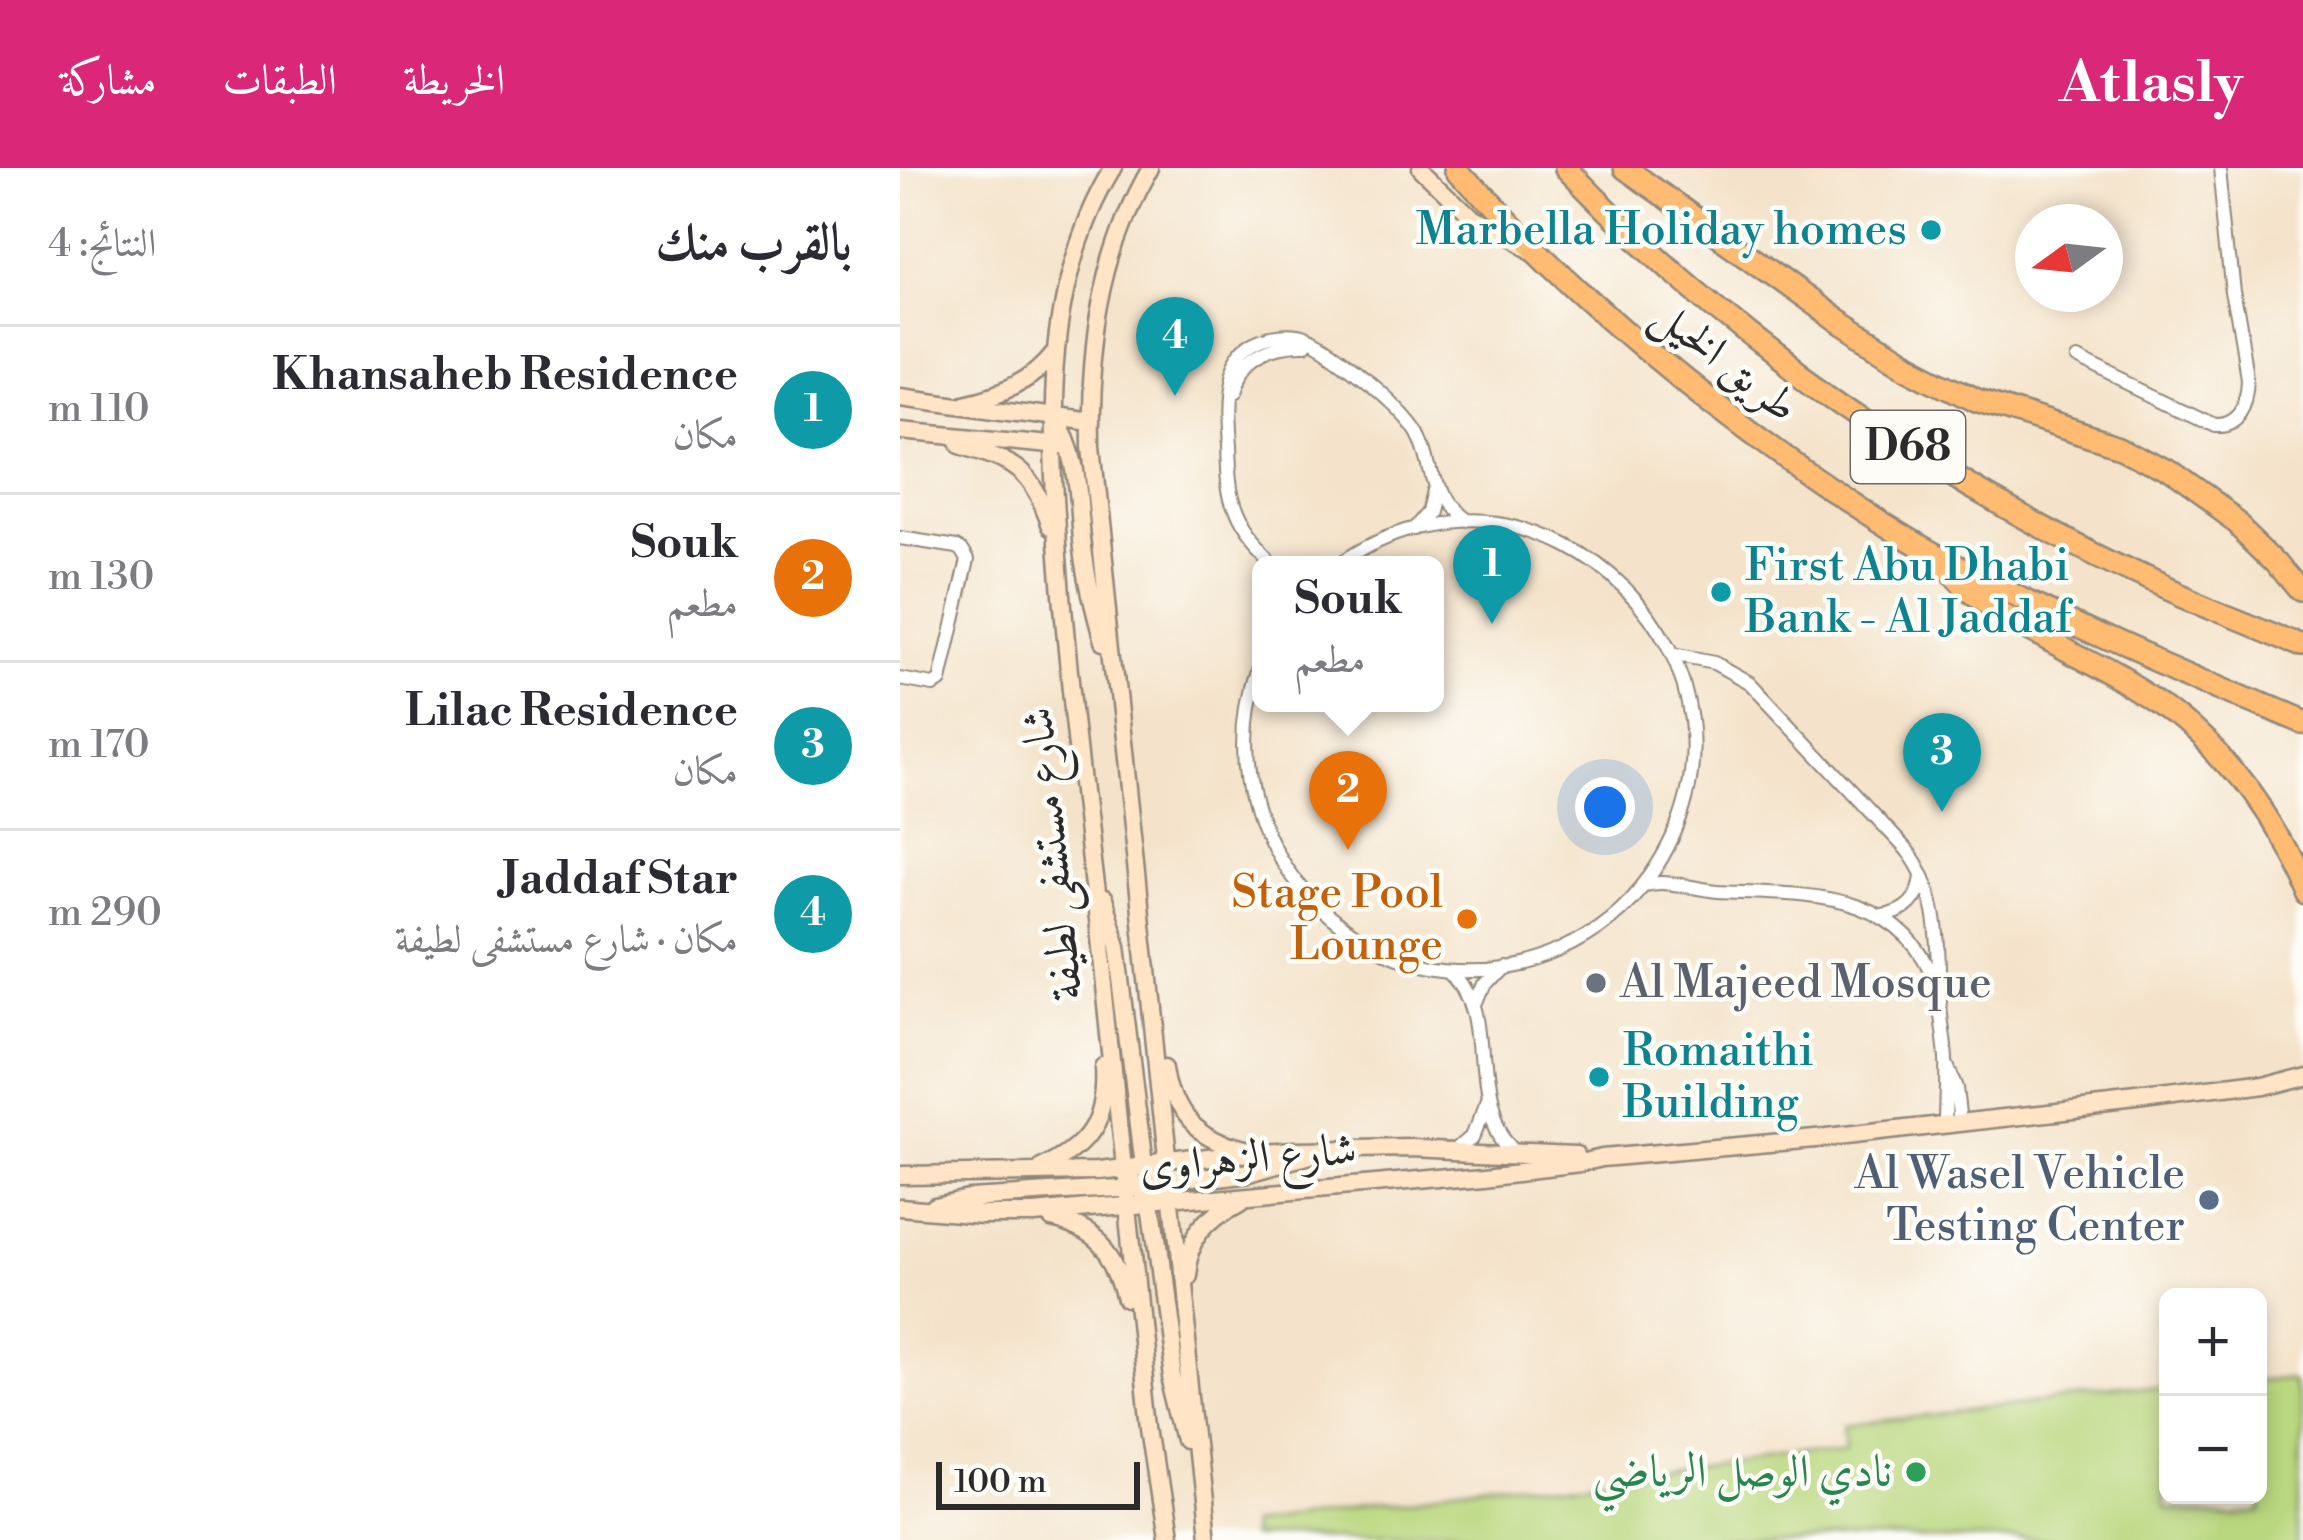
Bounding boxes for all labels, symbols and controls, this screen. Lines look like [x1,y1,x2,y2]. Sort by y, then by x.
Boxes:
text: Atlasly [2059,48,2243,120]
text: مشاركة [60,55,157,108]
text: الطبقات [223,55,337,108]
text: الخريطة [403,55,505,108]
place label: Marbella Holiday homes [1416,202,1907,259]
north arrow [2015,204,2123,312]
text: بالقرب منك [655,212,852,276]
marker: Marbella Holiday homes [1918,217,1944,243]
text: النتائج: 4 [48,220,157,269]
street label: طريق الخيل [1640,286,1809,436]
pin: 4 [1136,297,1214,396]
text: Khansaheb Residence [272,347,738,404]
text: 110 m [48,385,150,434]
text: 1 [804,385,822,434]
road number: D68 [1851,411,1965,483]
text: مكان [673,412,738,461]
text: Souk [630,515,738,572]
pin: 1 [1453,525,1531,624]
place label: First Abu Dhabi Bank - Al Jaddaf [1744,538,2073,647]
text: 130 m [48,553,154,602]
text: 2 [801,553,825,602]
popup [1252,556,1444,712]
text: Souk [1294,571,1402,628]
marker: First Abu Dhabi Bank - Al Jaddaf [1708,579,1734,605]
text: مطعم [667,580,738,629]
text: مطعم [1294,636,1366,685]
text: Lilac Residence [405,683,738,740]
street label: شارع مستشفى لطيفة [1009,704,1104,1003]
pin: 3 [1903,713,1981,812]
text: 170 m [48,721,150,770]
text: 3 [801,721,825,770]
text: مكان [673,748,738,797]
pin: 2 [1309,751,1387,850]
your location [1575,777,1635,837]
text: Jaddaf Star [502,851,738,908]
place label: Stage Pool Lounge [1231,865,1443,974]
text: 290 m [48,889,162,938]
text: 4 [800,889,826,938]
marker: Stage Pool Lounge [1454,906,1480,932]
text: مكان · شارع مستشفى لطيفة [395,916,738,965]
place label: Al Majeed Mosque [1619,955,1992,1012]
marker: Al Majeed Mosque [1583,970,1609,996]
place label: Romaithi Building [1622,1023,1814,1132]
marker: Romaithi Building [1586,1064,1612,1090]
street label: شارع الزهراوى [1137,1121,1360,1204]
place label: Al Wasel Vehicle Testing Center [1854,1146,2185,1255]
marker: Al Wasel Vehicle Testing Center [2196,1187,2222,1213]
map controls [2159,1288,2267,1504]
button: + [2159,1288,2267,1396]
button: − [2159,1396,2267,1504]
place label: نادي الوصل الرياضي [1593,1444,1892,1512]
scale bar [936,1456,1140,1509]
marker: نادي الوصل الرياضي [1903,1459,1929,1485]
text: 100 m [954,1462,1047,1503]

